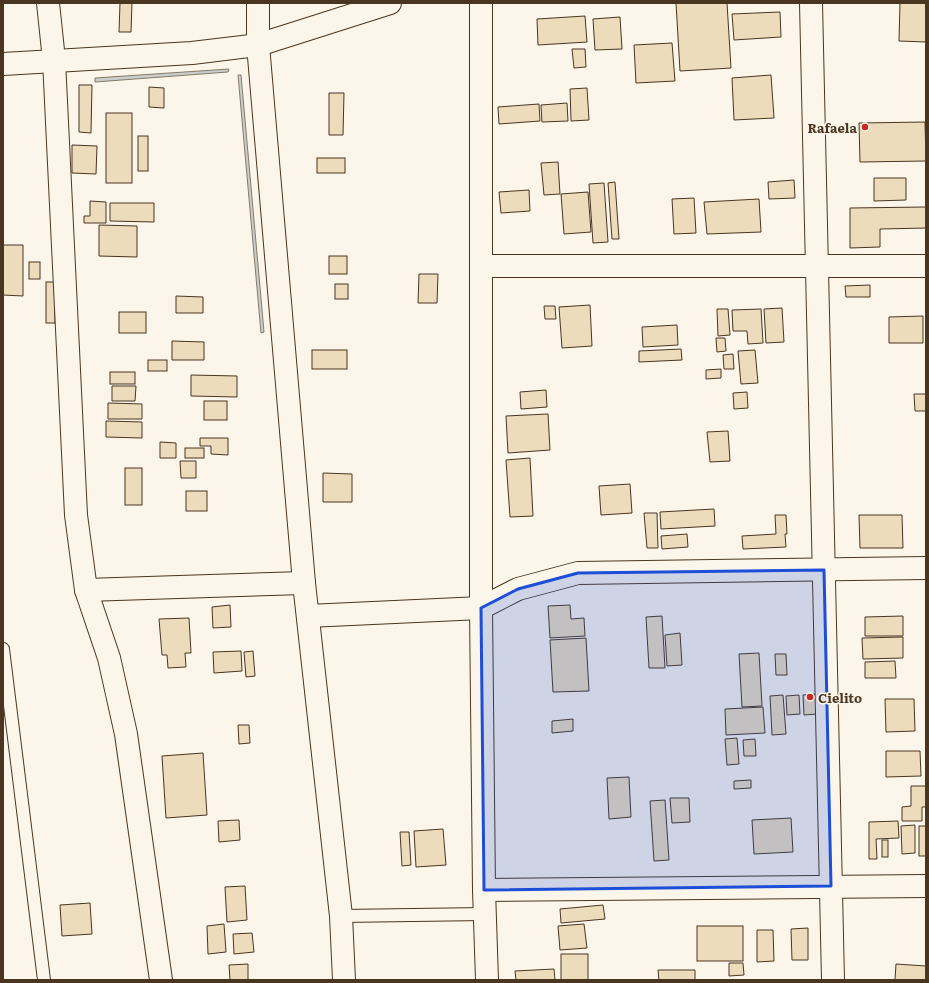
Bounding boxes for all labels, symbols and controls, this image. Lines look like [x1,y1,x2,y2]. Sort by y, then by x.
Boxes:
place label: Rafaela [808,118,857,137]
marker: Rafaela [860,122,870,132]
place label: Cielito [818,688,862,707]
marker: Cielito [805,692,815,702]

